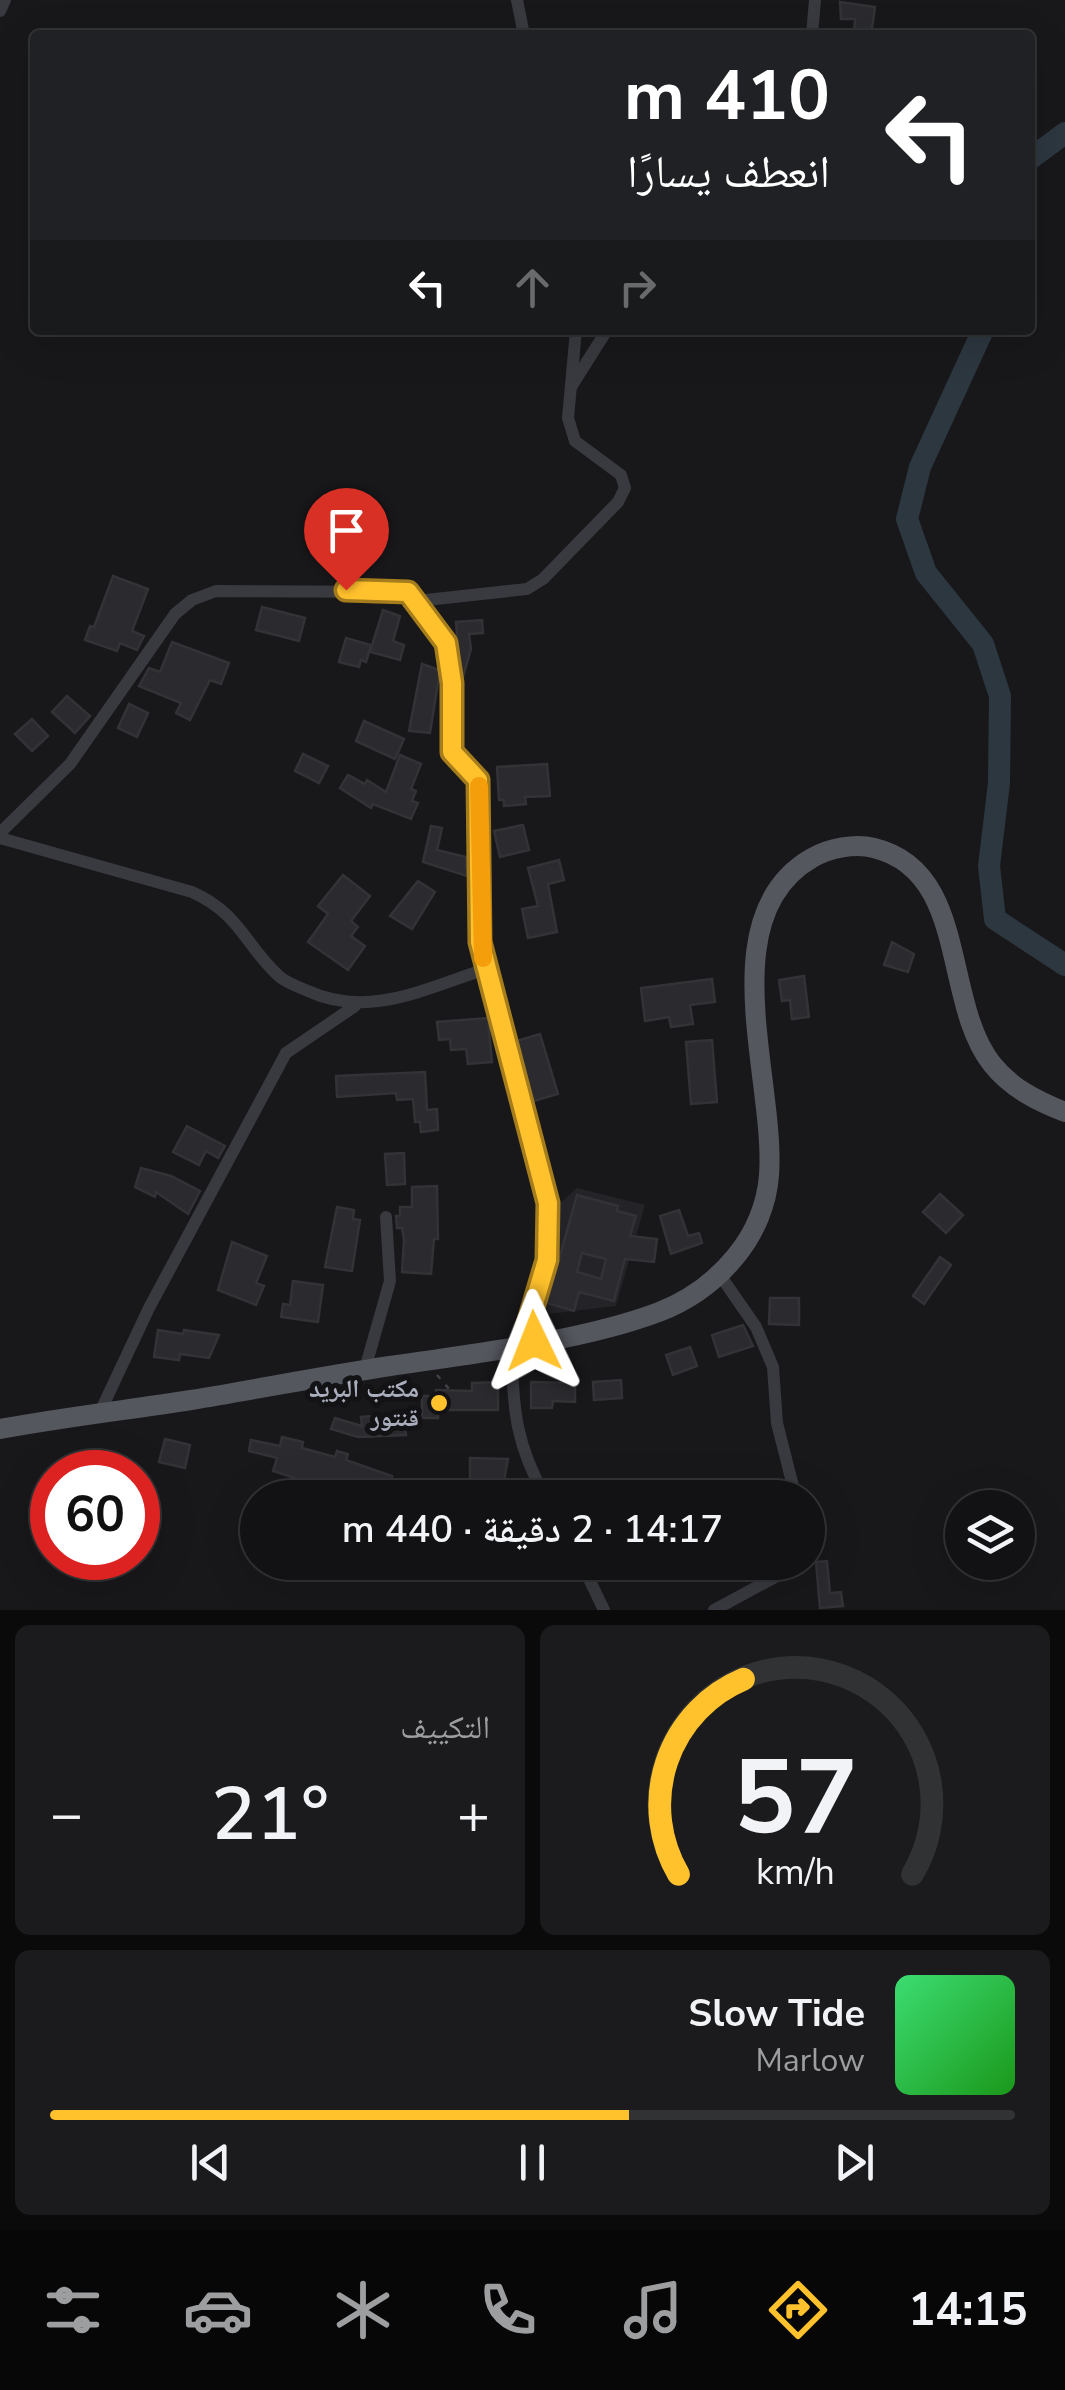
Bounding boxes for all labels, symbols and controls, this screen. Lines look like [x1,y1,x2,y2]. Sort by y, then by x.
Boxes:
text: 410 m [624,48,830,144]
icon: left [865,70,995,200]
text: انعطف يسارًا [627,142,830,203]
icon: left [400,260,455,315]
icon: ahead [505,260,560,315]
icon: right [610,260,665,315]
pin [304,488,389,591]
icon: arrive [319,503,374,558]
position arrow [482,1289,586,1393]
place label: مكتب البريد قنتور [309,1372,419,1435]
marker: مكتب البريد قنتور [428,1392,450,1414]
speed limit sign: 60 [30,1450,160,1580]
map controls [945,1490,1035,1580]
button: layers [945,1490,1035,1580]
text: 14:17 · 2 دقيقة · 440 m [342,1504,723,1555]
text: التكييف [400,1706,490,1749]
text: 57 [733,1727,857,1869]
text: 21° [211,1763,329,1865]
text: − [50,1777,83,1852]
text: + [457,1777,490,1852]
text: km/h [756,1848,834,1897]
text: Slow Tide [688,1988,865,2039]
text: Marlow [755,2039,865,2082]
icon: previous [183,2135,238,2190]
icon: pause [505,2135,560,2190]
icon: next [827,2135,882,2190]
icon: filters [38,2275,108,2345]
icon: car [183,2275,253,2345]
icon: climate [328,2275,398,2345]
icon: phone [473,2275,543,2345]
icon: music [618,2275,688,2345]
icon: directions [763,2275,833,2345]
text: 14:15 [908,2280,1027,2341]

